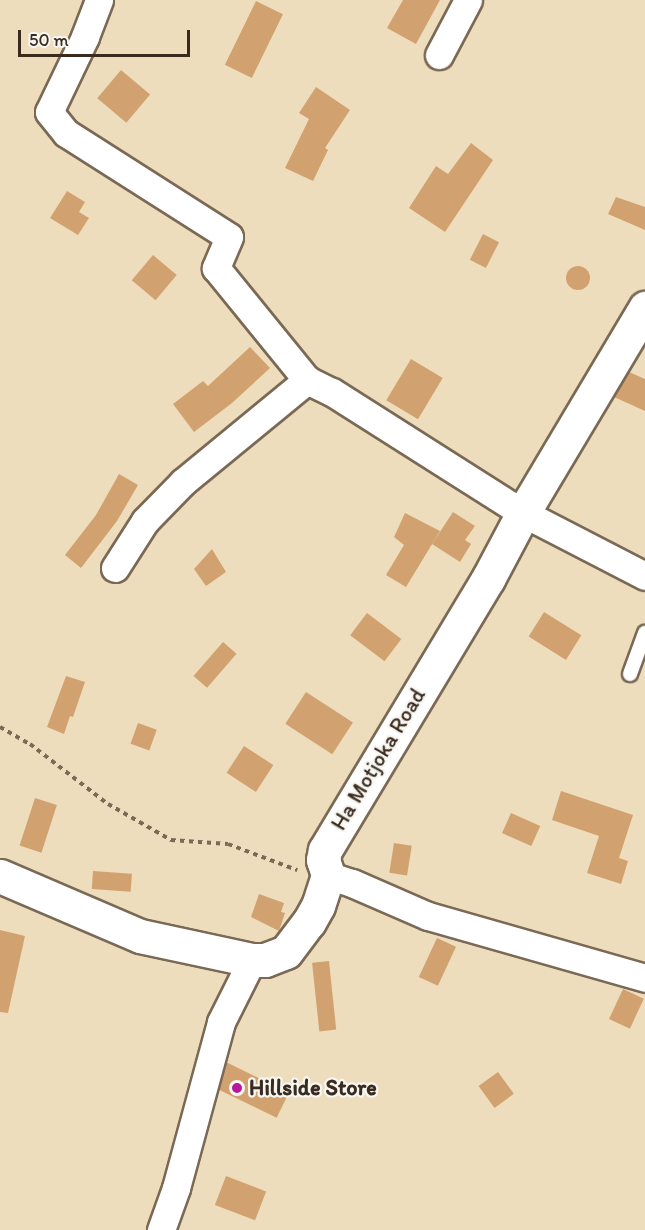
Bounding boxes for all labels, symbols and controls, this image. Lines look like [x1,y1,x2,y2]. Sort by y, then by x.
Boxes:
scale bar [21,18,194,56]
text: 50 m [29,29,69,51]
street label: Ha Motjoka Road [325,684,431,834]
place label: Hillside Store [249,1075,376,1101]
marker: Hillside Store [230,1081,244,1095]

